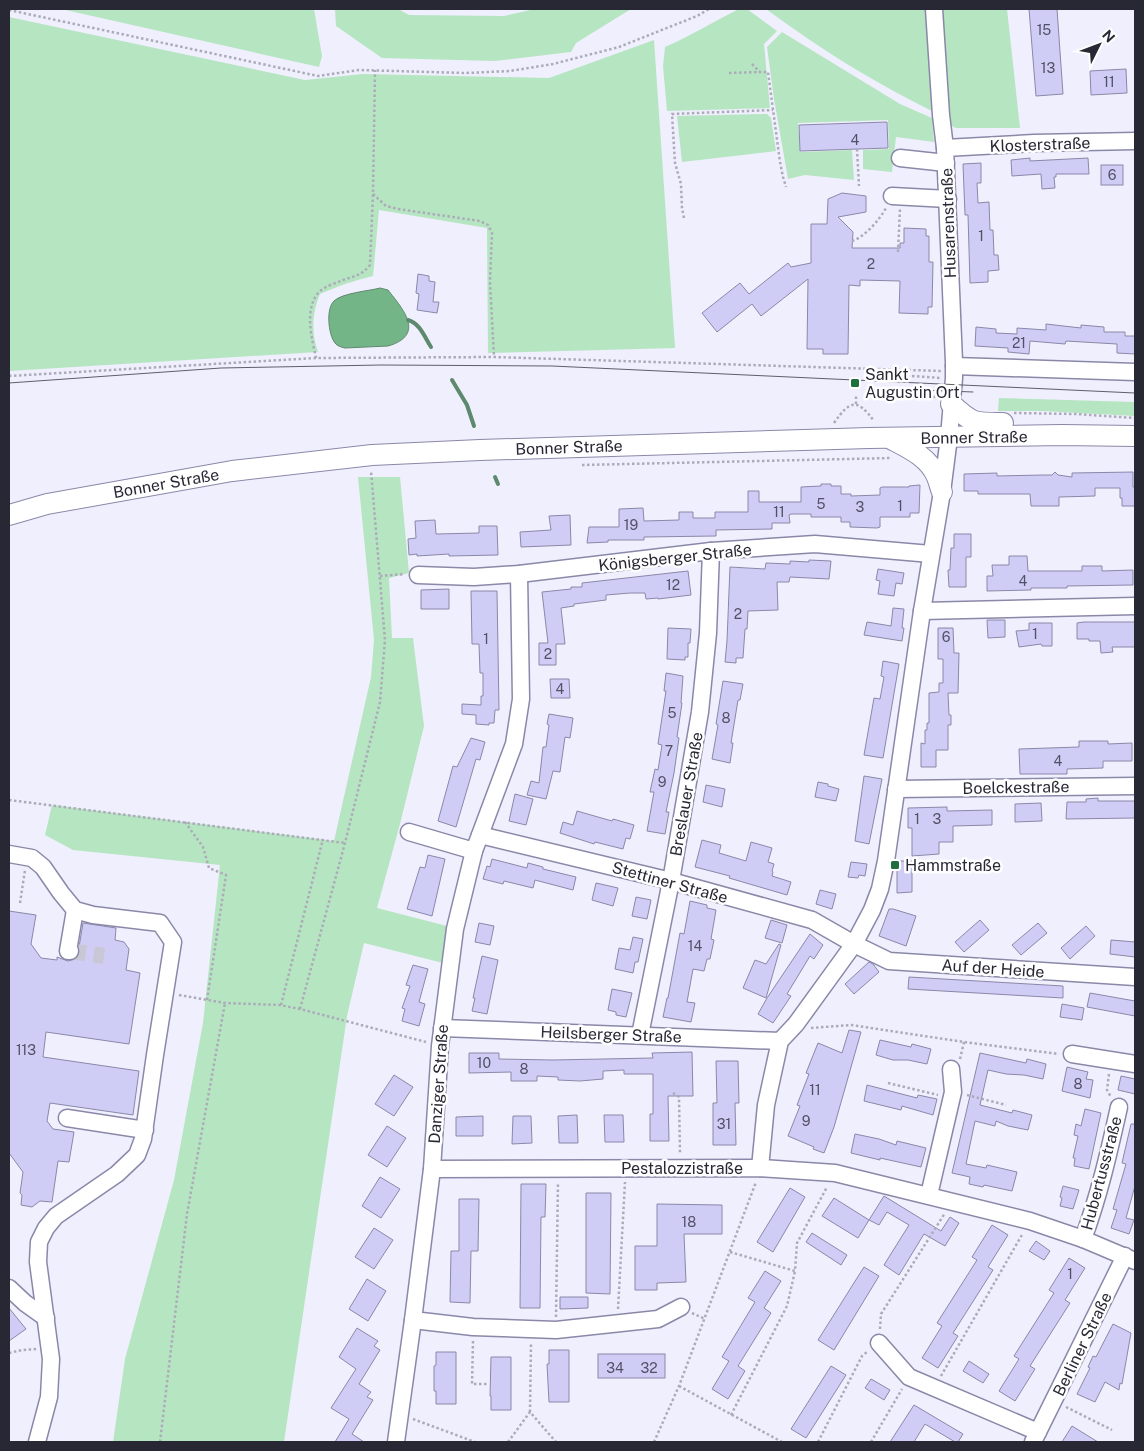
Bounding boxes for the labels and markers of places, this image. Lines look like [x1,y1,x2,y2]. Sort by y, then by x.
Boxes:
place label: Sankt Augustin Ort [865,365,960,402]
marker: Sankt Augustin Ort [849,377,861,389]
place label: Hammstraße [905,856,1001,875]
marker: Hammstraße [889,859,901,871]

